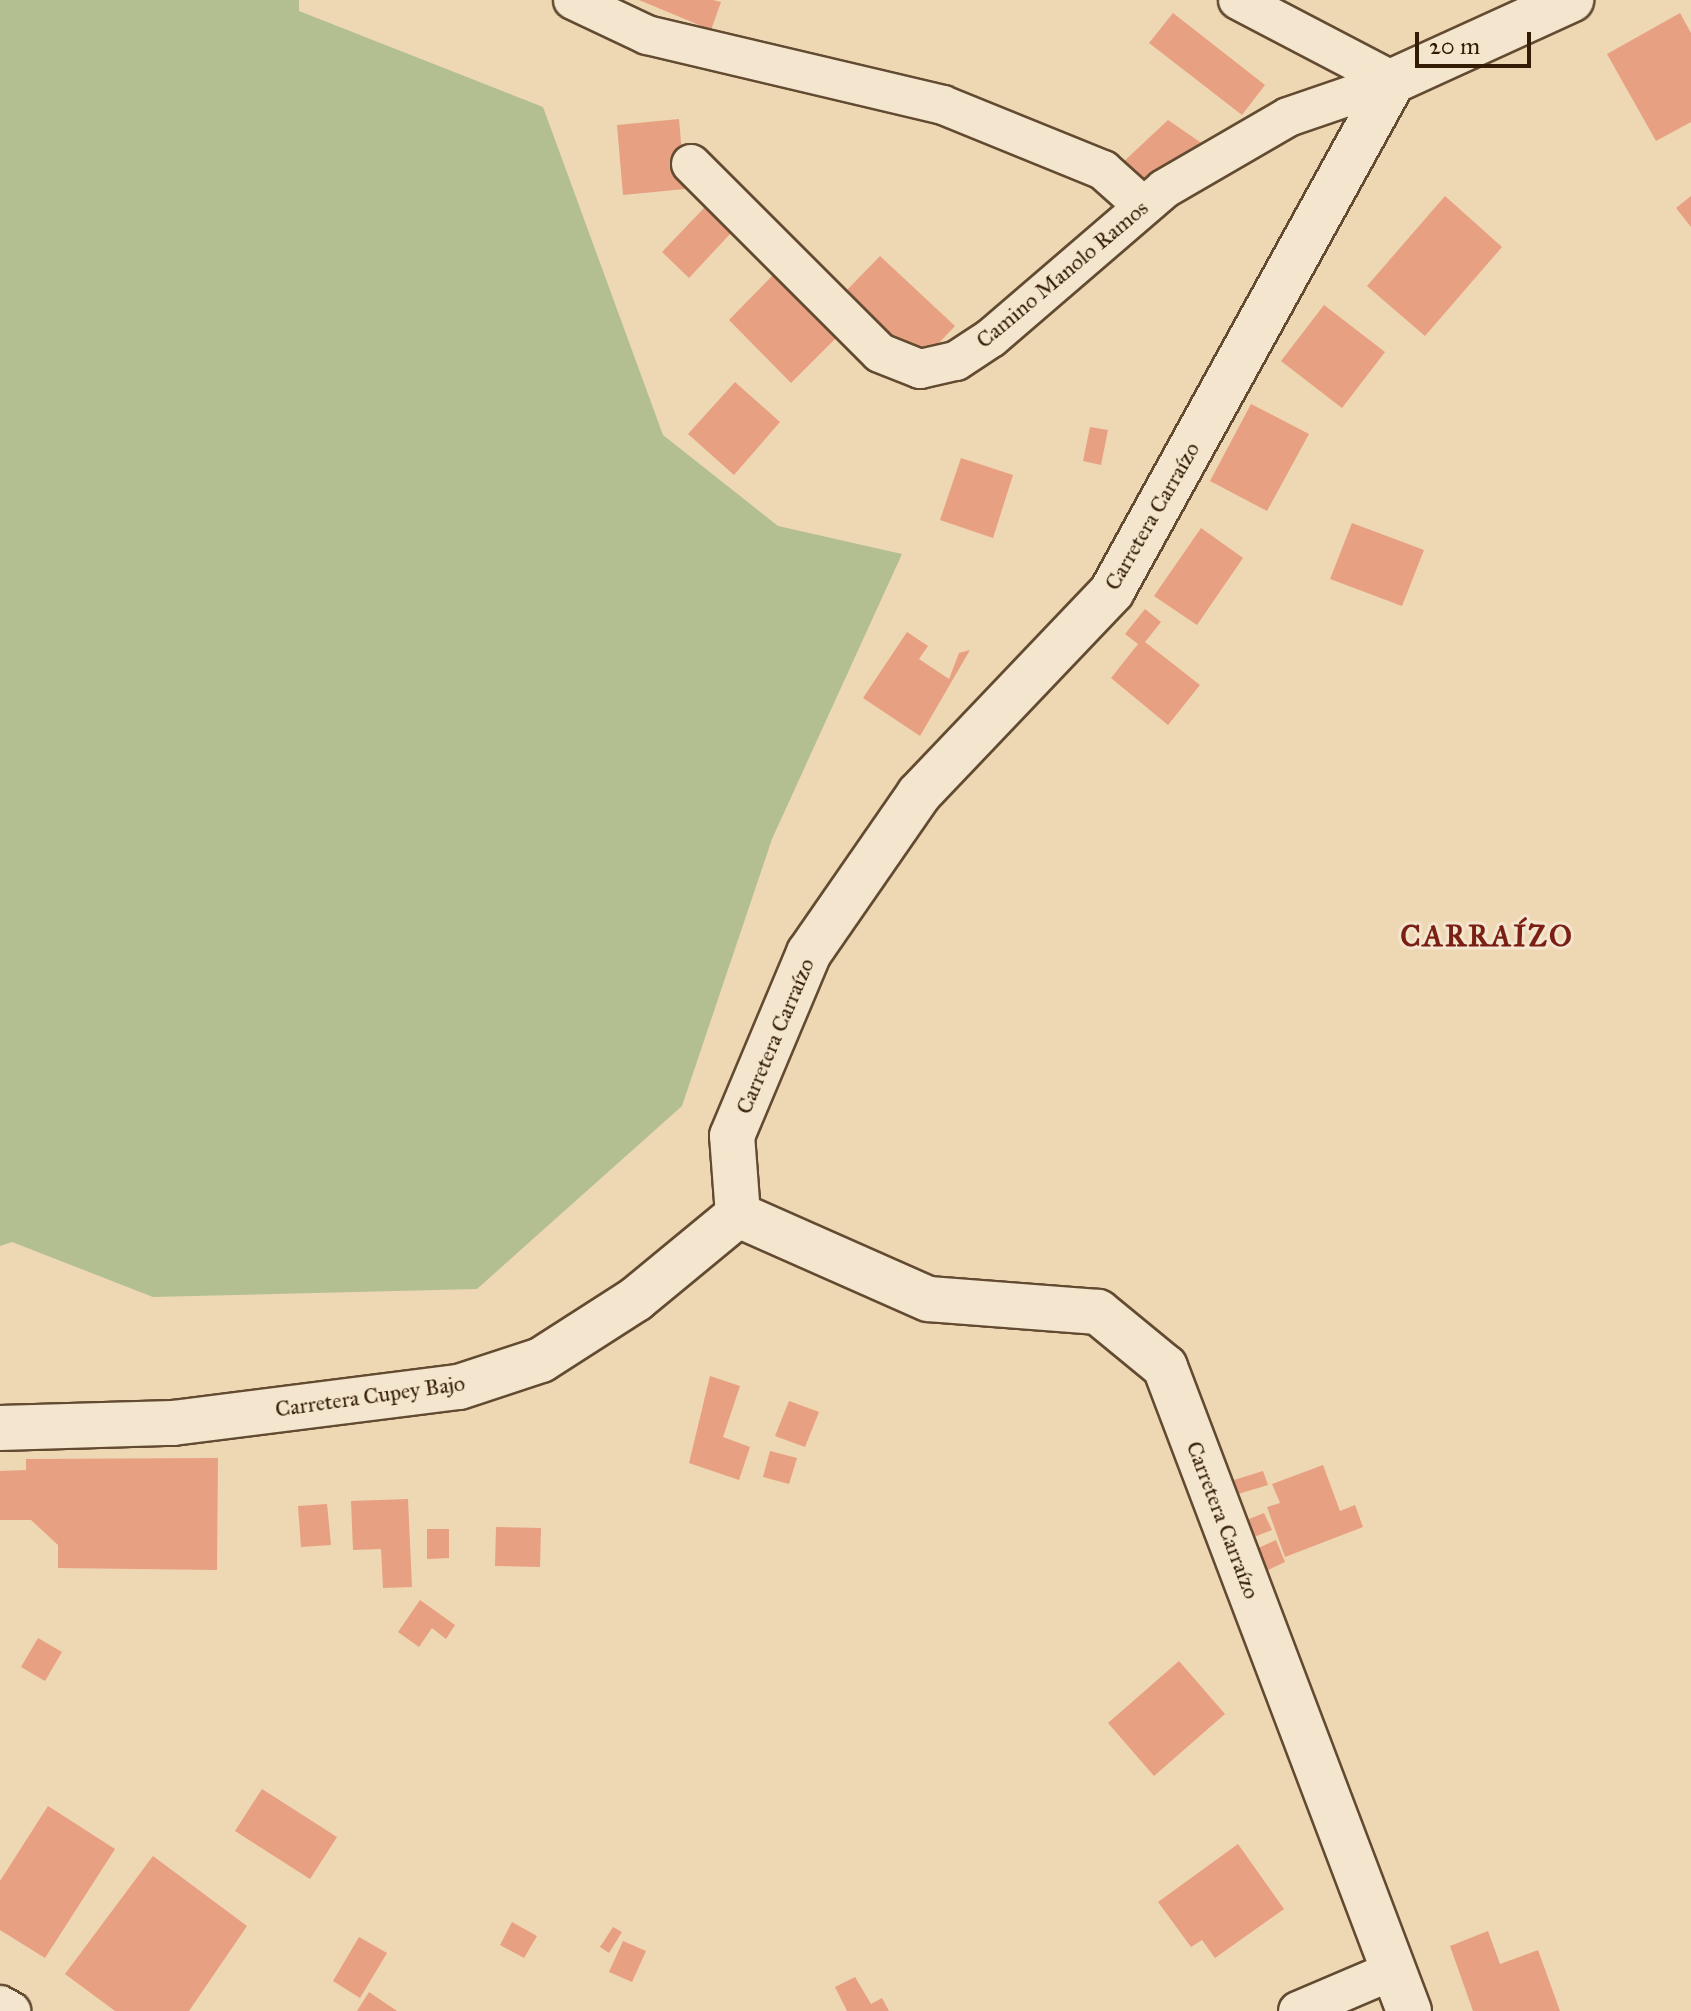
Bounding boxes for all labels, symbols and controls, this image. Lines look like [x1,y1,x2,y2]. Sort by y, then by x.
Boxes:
scale bar [1419,16,1535,66]
text: 20 m [1429,31,1480,61]
street label: Camino Manolo Ramos [971,194,1153,354]
street label: Carretera Carraízo [1099,437,1205,595]
district label: CARRAÍZO [1400,918,1574,954]
street label: Carretera Carraízo [730,954,820,1118]
street label: Carretera Cupey Bajo [273,1370,467,1422]
street label: Carretera Carraízo [1181,1438,1265,1602]

